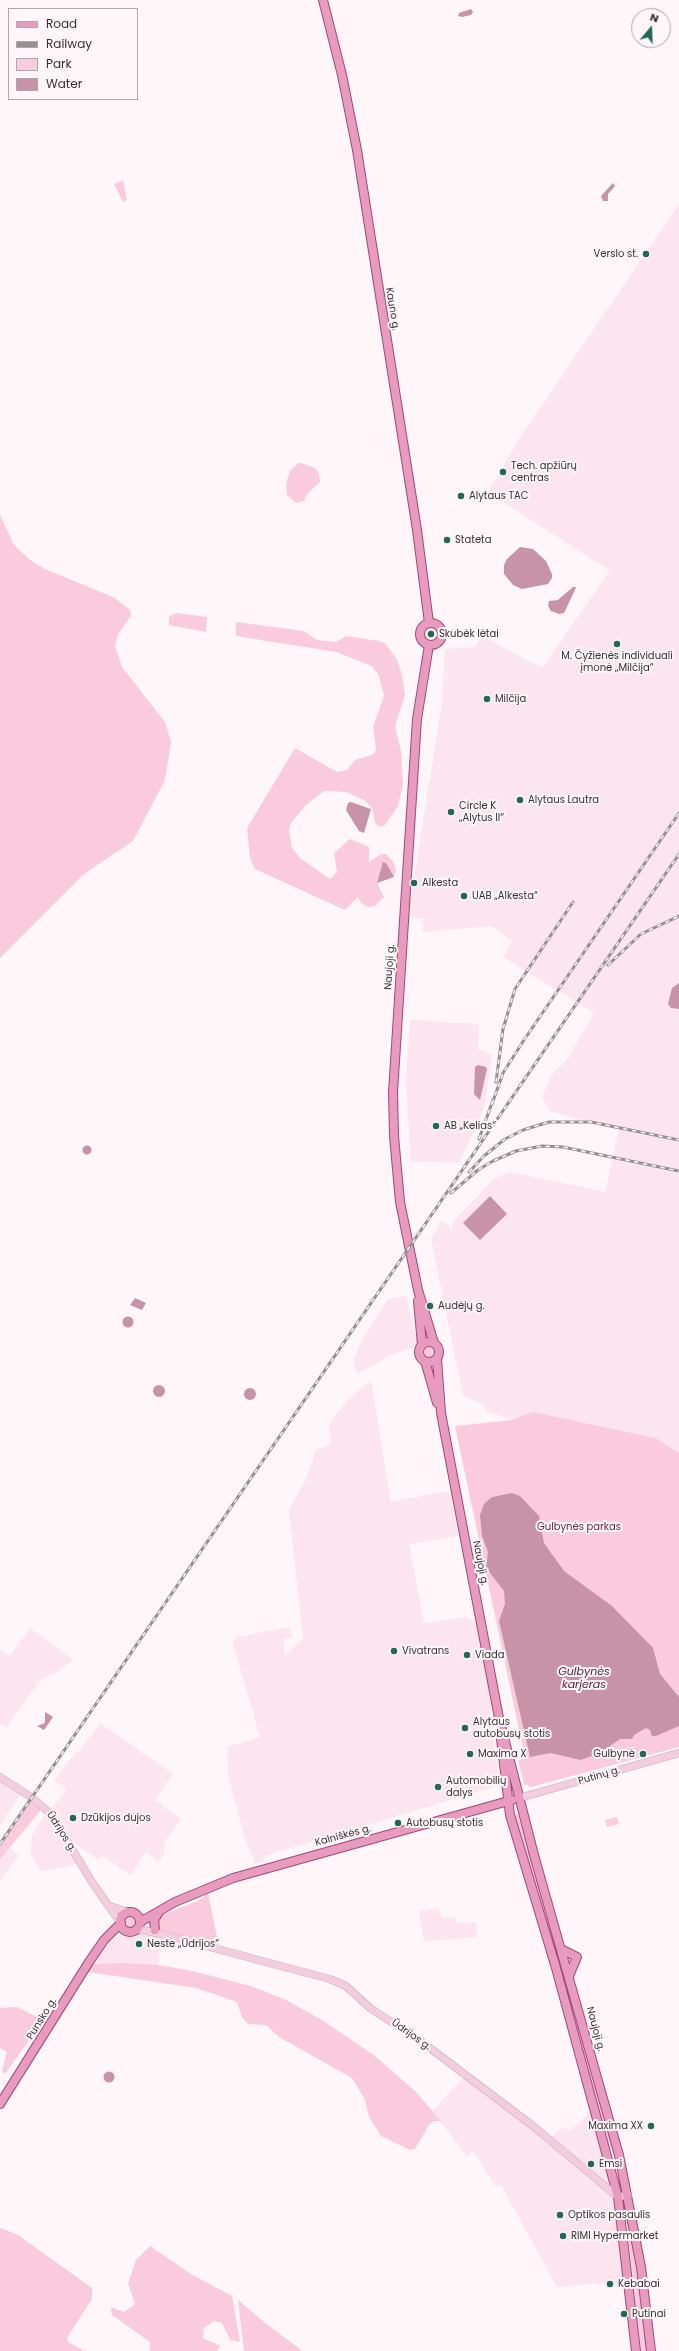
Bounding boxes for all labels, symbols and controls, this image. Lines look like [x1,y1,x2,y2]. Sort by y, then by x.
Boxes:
legend [8,8,138,100]
north arrow [631,8,671,48]
text: N [648,9,661,27]
text: Road [46,15,77,32]
text: Railway [46,35,92,52]
text: Park [46,55,72,72]
text: Water [46,75,82,92]
place label: Verslo st. [594,248,638,260]
marker: Verslo st. [641,249,651,259]
street label: Kauno g. [383,287,401,331]
place label: Tech. apžiūrų centras [511,460,577,484]
marker: Tech. apžiūrų centras [498,467,508,477]
place label: Alytaus TAC [469,490,528,502]
marker: Alytaus TAC [456,491,466,501]
place label: Stateta [455,534,492,546]
marker: Stateta [442,535,452,545]
place label: Skubėk lėtai [439,628,499,640]
marker: Skubėk lėtai [426,629,436,639]
marker: M. Čyžienės individuali įmonė „Milčija“ [612,639,622,649]
place label: M. Čyžienės individuali įmonė „Milčija“ [561,650,673,674]
place label: Milčija [495,693,526,705]
marker: Milčija [482,694,492,704]
place label: Alytaus Lautra [528,794,599,806]
marker: Alytaus Lautra [515,795,525,805]
place label: Circle K „Alytus II“ [459,800,504,824]
marker: Circle K „Alytus II“ [446,807,456,817]
place label: Alkesta [422,877,458,889]
marker: Alkesta [409,878,419,888]
place label: UAB „Alkesta“ [472,890,538,902]
marker: UAB „Alkesta“ [459,891,469,901]
street label: Naujoji g. [382,944,398,990]
place label: AB „Kelias“ [444,1120,496,1132]
marker: AB „Kelias“ [431,1121,441,1131]
place label: Audėjų g. [438,1300,485,1312]
marker: Audėjų g. [425,1301,435,1311]
park label: Gulbynės parkas [537,1521,621,1533]
street label: Naujoji g. [470,1540,490,1586]
place label: Vivatrans [402,1645,449,1657]
marker: Vivatrans [389,1646,399,1656]
place label: Viada [475,1649,504,1661]
marker: Viada [462,1650,472,1660]
water label: Gulbynės karjeras [558,1665,610,1691]
place label: Alytaus autobusų stotis [473,1716,550,1740]
marker: Alytaus autobusų stotis [460,1723,470,1733]
place label: Maxima X [478,1748,527,1760]
place label: Gulbynė [593,1748,635,1760]
marker: Maxima X [465,1749,475,1759]
marker: Gulbynė [638,1749,648,1759]
street label: Putinų g. [577,1764,621,1788]
place label: Automobilių dalys [446,1775,506,1798]
marker: Automobilių dalys [433,1782,443,1792]
street label: Ūdrijos g. [44,1810,78,1854]
place label: Dzūkijos dujos [81,1812,151,1824]
marker: Dzūkijos dujos [68,1813,78,1823]
place label: Autobusų stotis [406,1817,483,1829]
marker: Autobusų stotis [393,1818,403,1828]
street label: Kalniškės g. [314,1823,372,1849]
place label: Neste „Ūdrijos“ [147,1938,219,1950]
marker: Neste „Ūdrijos“ [134,1939,144,1949]
street label: Punsko g. [24,1996,60,2042]
street label: Naujoji g. [583,2005,607,2053]
street label: Ūdrijos g. [389,2017,433,2053]
place label: Maxima XX [588,2120,643,2132]
marker: Maxima XX [646,2121,656,2131]
place label: Emsi [599,2158,622,2170]
marker: Emsi [586,2159,596,2169]
place label: Optikos pasaulis [568,2209,650,2221]
marker: Optikos pasaulis [555,2210,565,2220]
place label: RIMI Hypermarket [571,2230,658,2242]
marker: RIMI Hypermarket [558,2231,568,2241]
place label: Kebabai [618,2278,660,2290]
marker: Kebabai [605,2279,615,2289]
place label: Putinai [632,2308,666,2320]
marker: Putinai [619,2309,629,2319]

